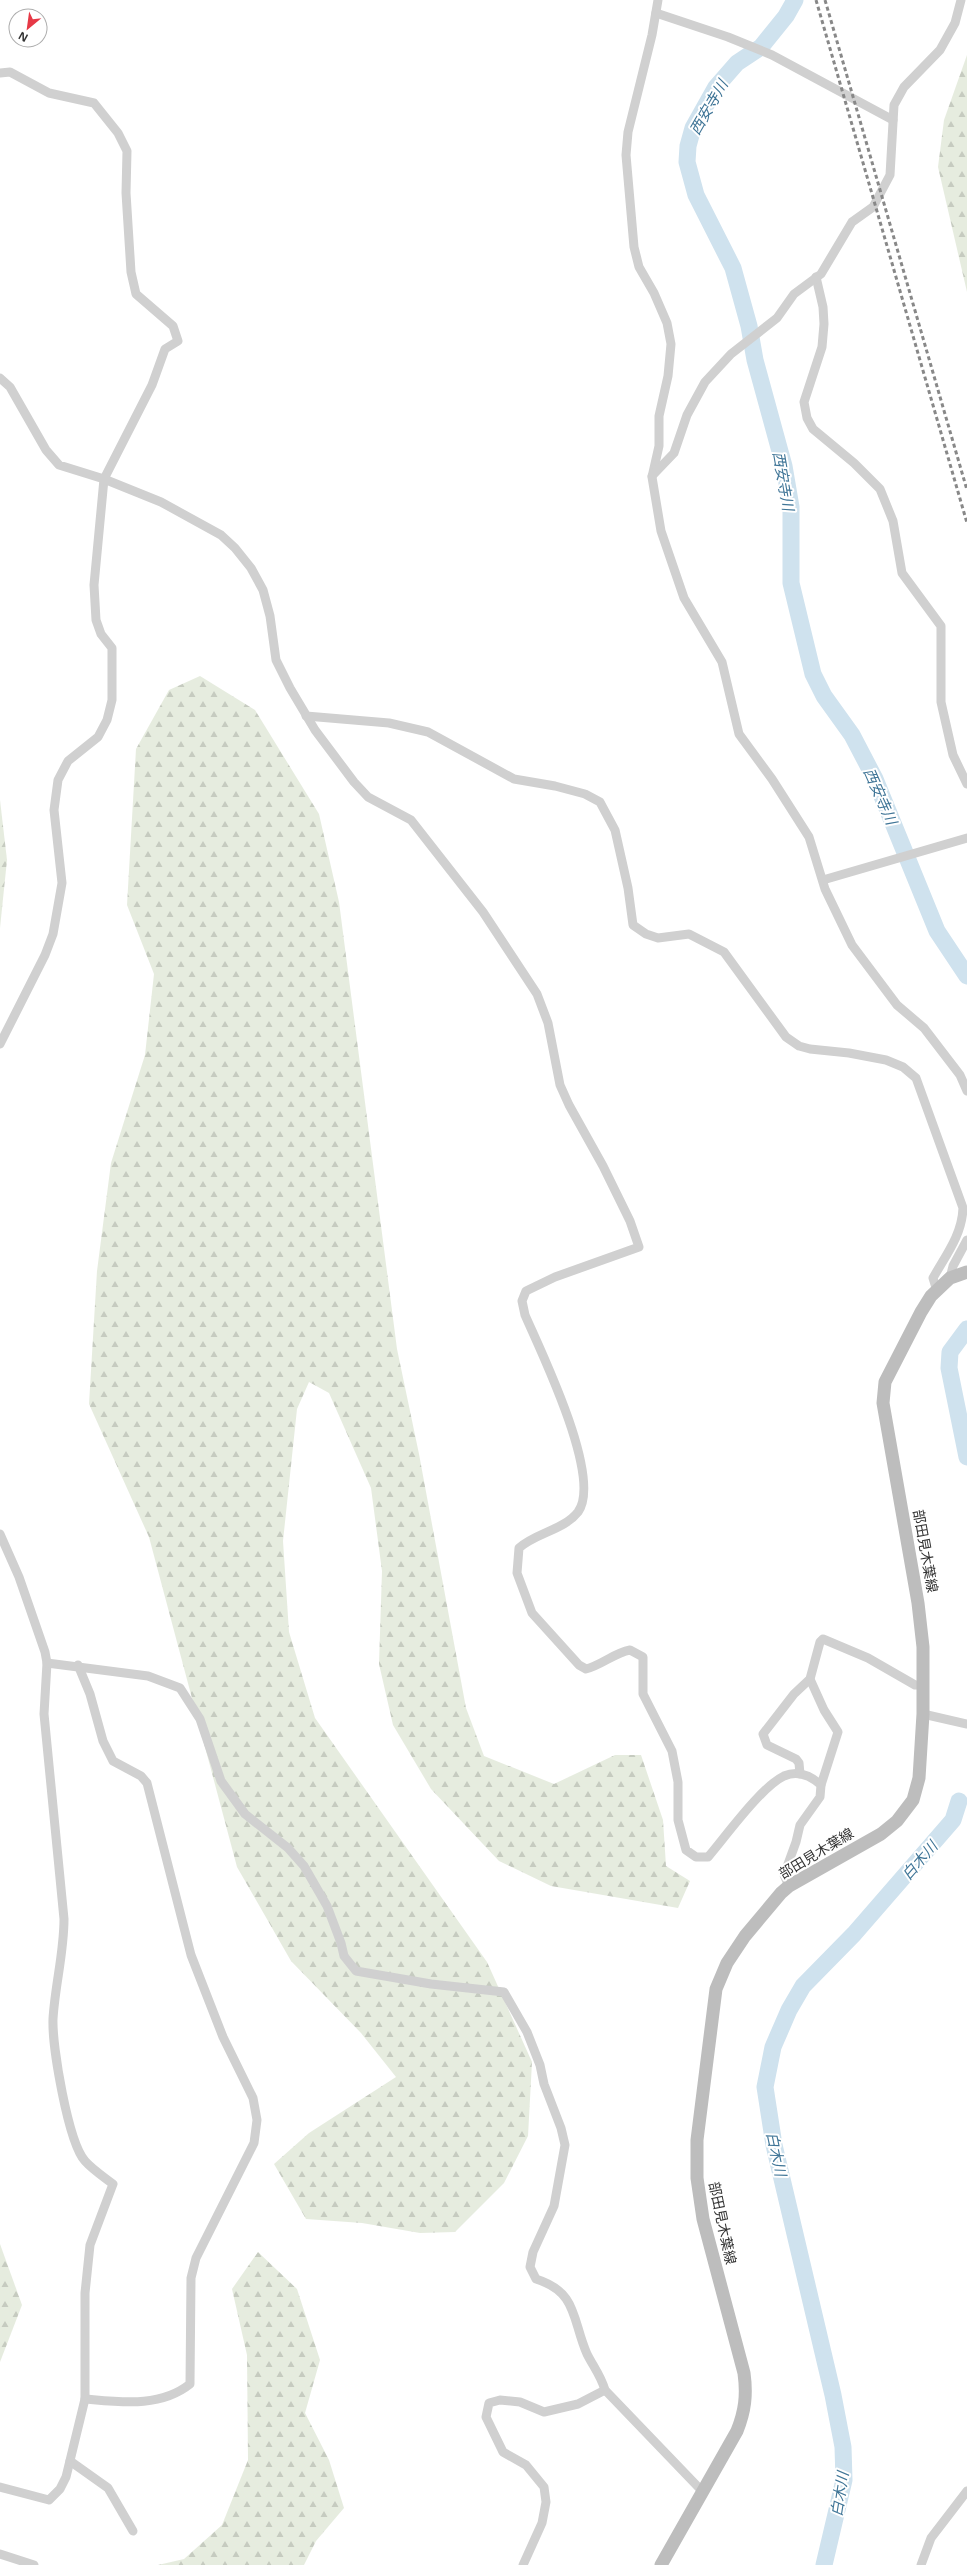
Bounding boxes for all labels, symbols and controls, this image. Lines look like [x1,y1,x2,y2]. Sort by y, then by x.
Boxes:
north arrow [8,8,48,48]
text: N [15,28,30,46]
water label: 西安寺川 [684,74,733,138]
water label: 西安寺川 [769,450,799,514]
water label: 西安寺川 [860,765,903,829]
street label: 部田見木葉線 [909,1508,943,1594]
street label: 部田見木葉線 [775,1823,857,1883]
water label: 白木川 [897,1835,943,1884]
water label: 白木川 [763,2130,792,2180]
street label: 部田見木葉線 [705,2180,741,2266]
water label: 白木川 [826,2468,853,2518]

